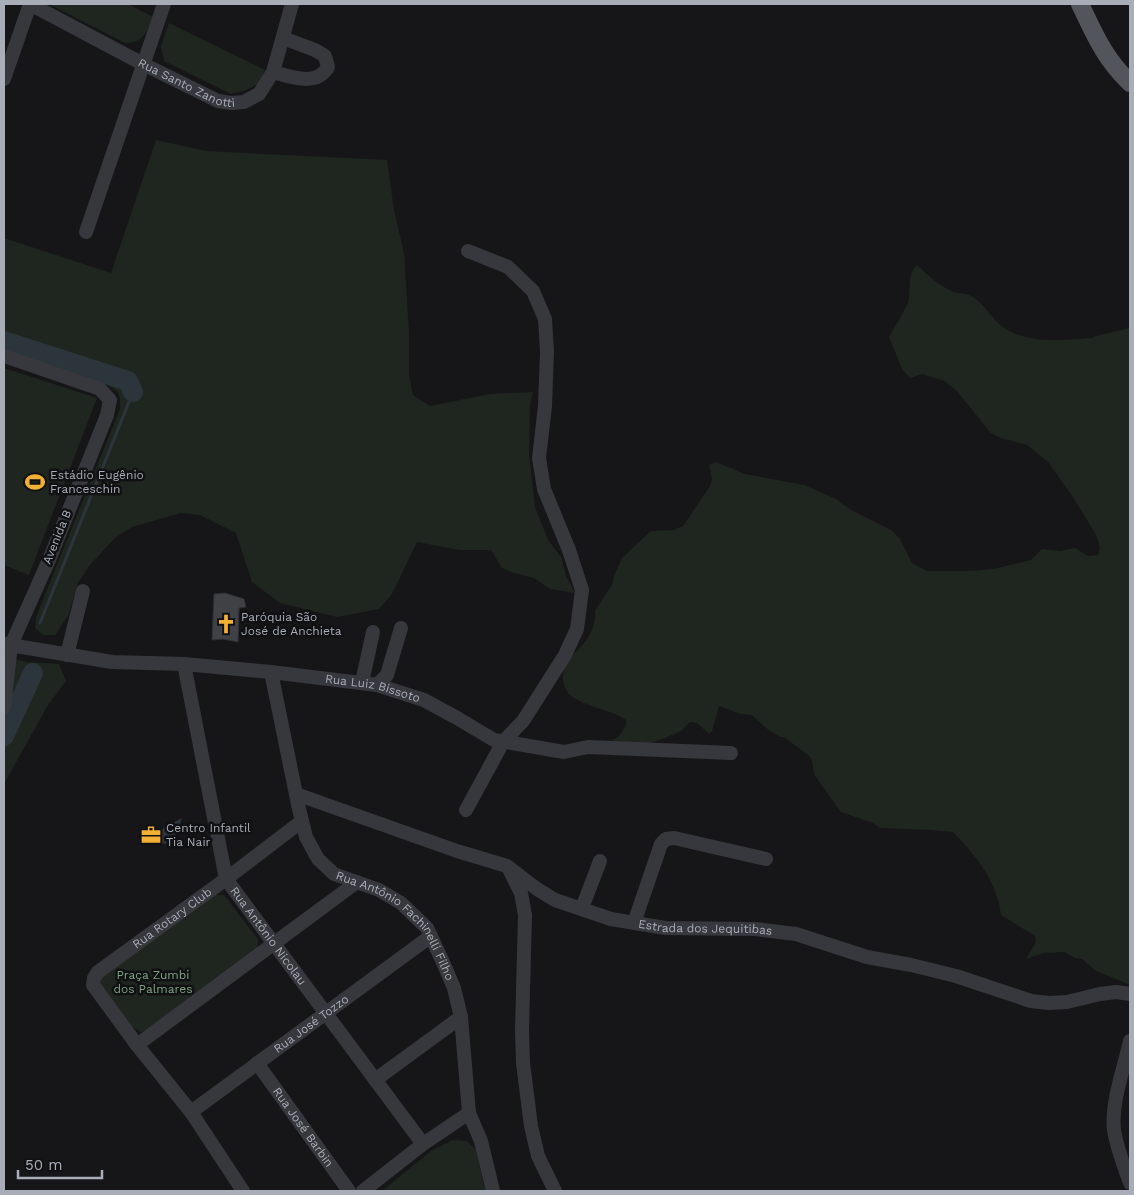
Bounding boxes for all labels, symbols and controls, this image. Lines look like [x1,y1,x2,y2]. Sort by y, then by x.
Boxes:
street label: Rua Santo Zanotti [136,56,235,110]
place label: Estádio Eugênio Franceschin [50,468,144,496]
sports icon: Estádio Eugênio Franceschin [24,471,46,493]
street label: Avenida B [40,508,74,566]
place label: Paróquia São José de Anchieta [241,610,342,638]
church icon: Paróquia São José de Anchieta [215,613,237,635]
street label: Rua Luiz Bissoto [324,672,422,705]
place label: Centro Infantil Tia Nair [166,821,251,849]
office icon: Centro Infantil Tia Nair [140,824,162,846]
street label: Rua Antônio Fachinelli Filho [334,868,457,982]
street label: Rua Antônio Nicolau [227,884,309,988]
street label: Rua Rotary Club [130,885,214,952]
street label: Estrada dos Jequitibas [637,917,773,938]
park label: Praça Zumbi dos Palmares [113,968,193,996]
street label: Rua José Tozzo [271,992,351,1056]
street label: Rua José Barbin [270,1085,336,1170]
scale bar [18,1148,101,1180]
text: 50 m [25,1156,62,1174]

